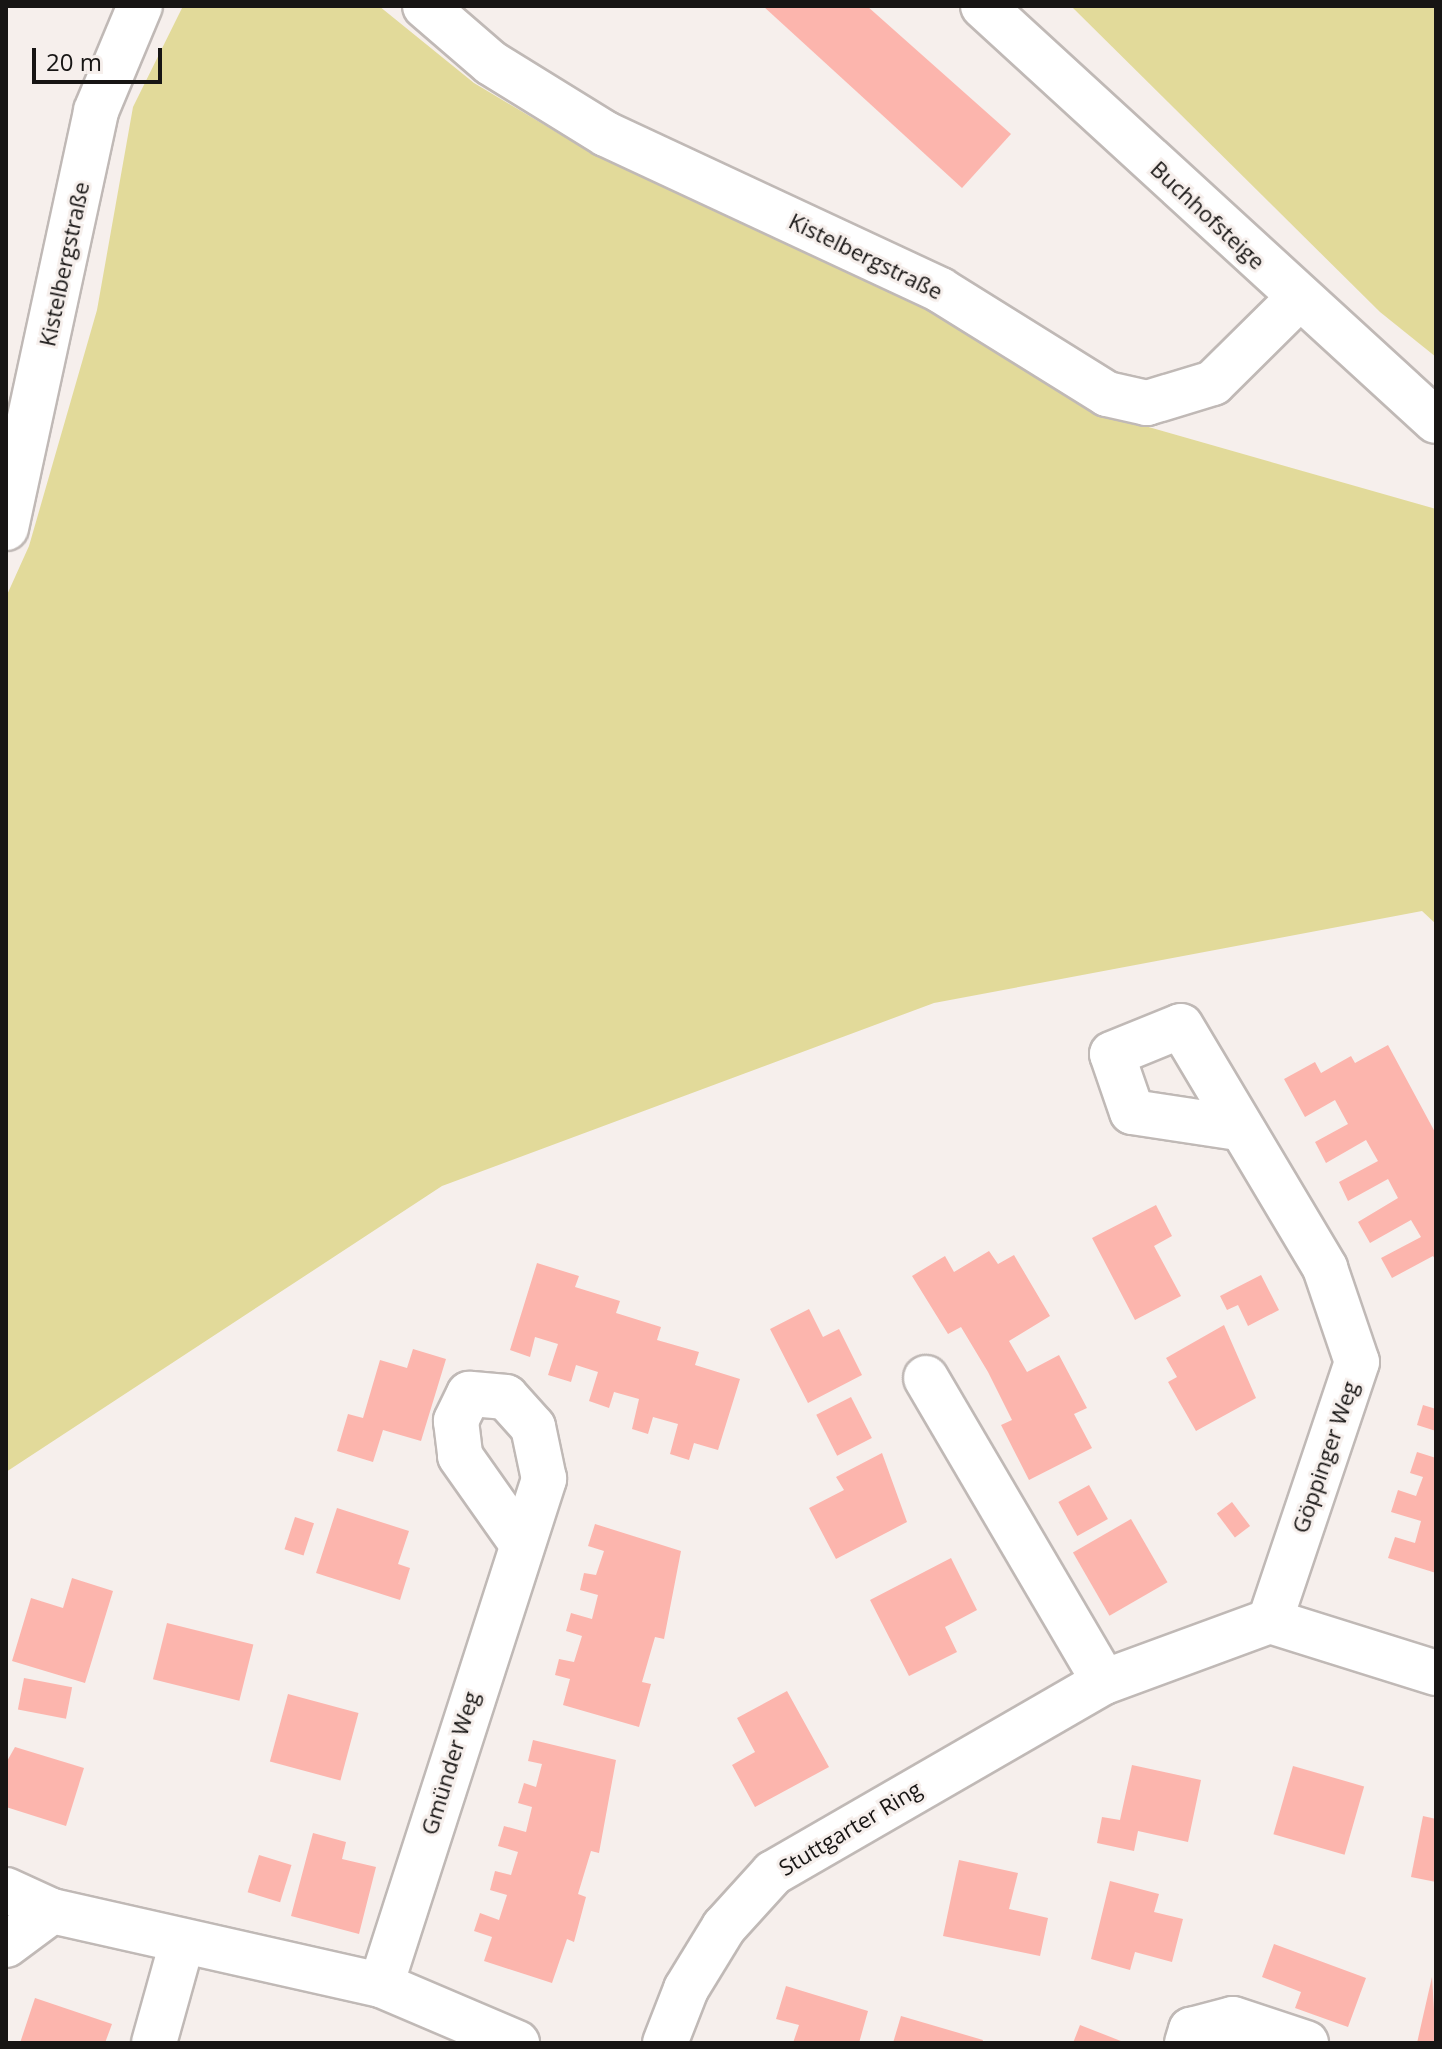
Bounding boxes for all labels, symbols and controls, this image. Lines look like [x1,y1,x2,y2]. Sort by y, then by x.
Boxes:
scale bar [36,32,166,82]
text: 20 m [46,45,102,78]
street label: Buchhofsteige [1145,155,1271,275]
street label: Kistelbergstraße [34,179,94,349]
street label: Kistelbergstraße [785,207,947,305]
street label: Göppinger Weg [1287,1378,1363,1536]
street label: Gmünder Weg [416,1688,484,1838]
street label: Stuttgarter Ring [774,1775,926,1881]

